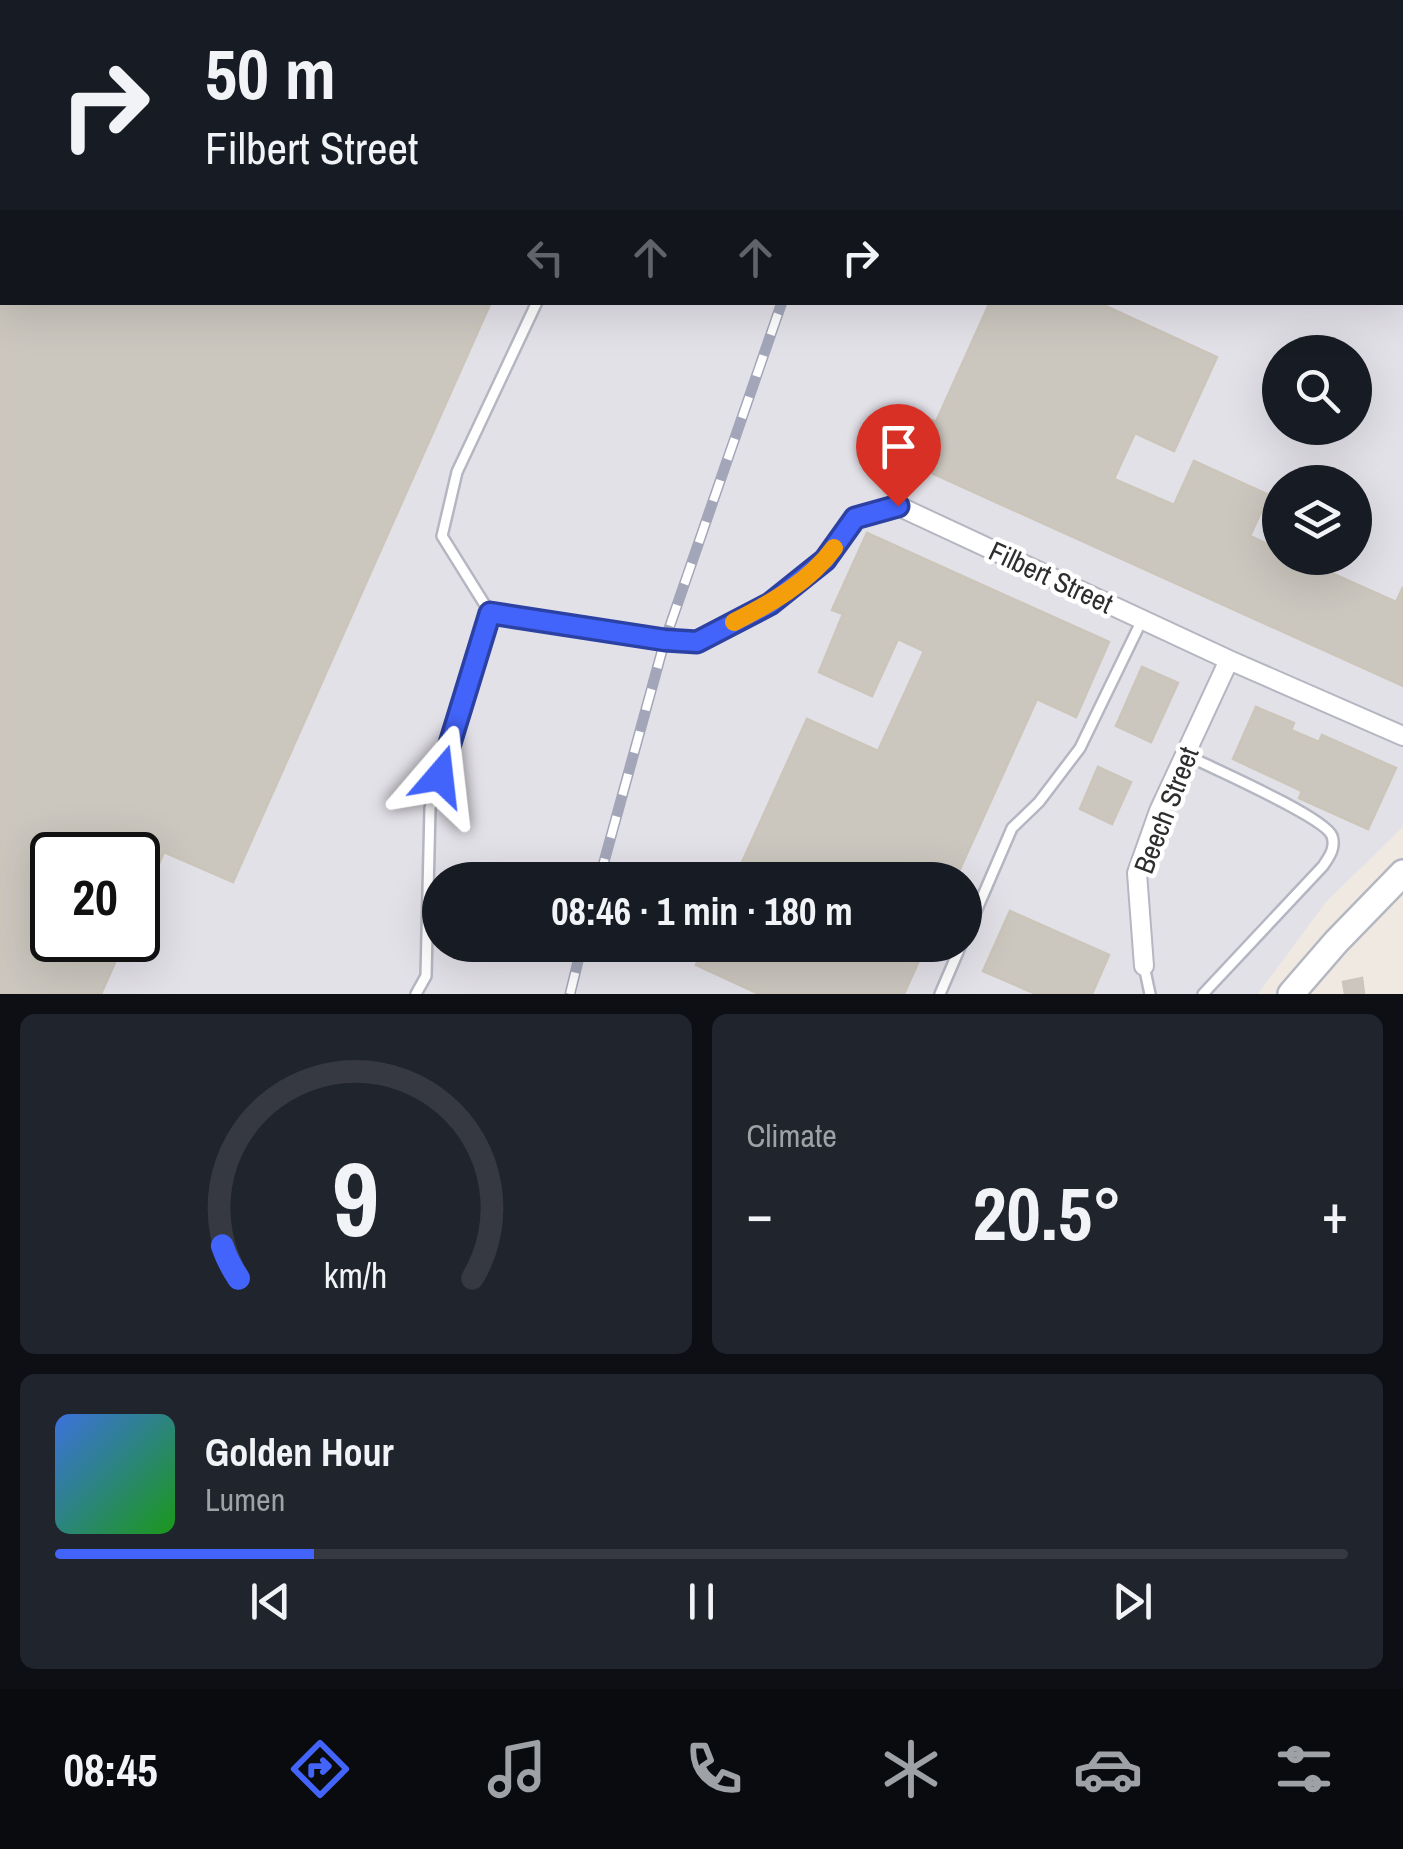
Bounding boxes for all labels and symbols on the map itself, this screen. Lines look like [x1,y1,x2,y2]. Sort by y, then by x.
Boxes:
pin [856,404,941,507]
street label: Filbert Street [983,532,1119,622]
position arrow [388,724,492,828]
street label: Beech Street [1124,741,1208,879]
speed limit sign: 20 [30,832,160,962]

